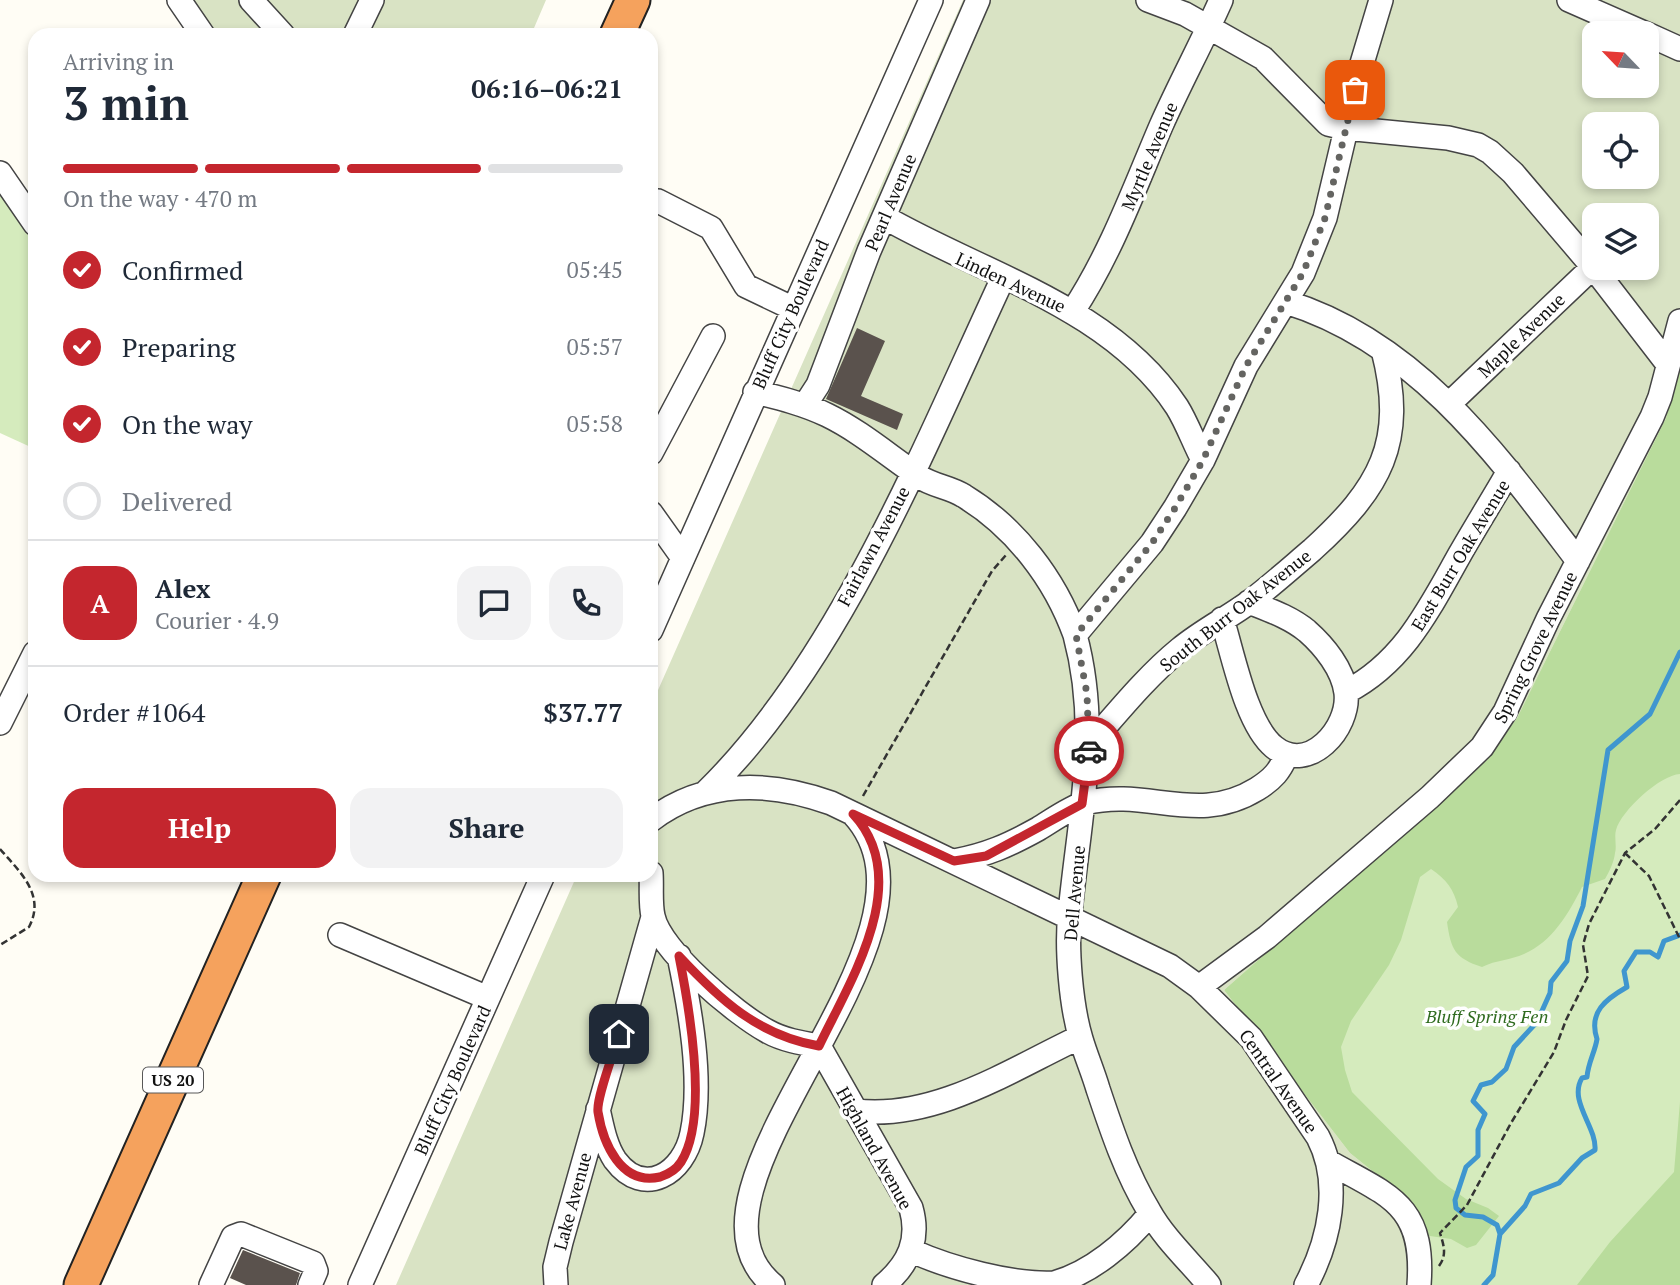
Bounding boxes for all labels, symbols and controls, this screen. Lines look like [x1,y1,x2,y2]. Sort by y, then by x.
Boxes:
north arrow [1582,21,1659,98]
map controls [1582,21,1659,280]
text: Arriving in [63,46,174,77]
pin [1325,60,1385,120]
text: 06:16–06:21 [471,71,623,105]
icon: bag [1336,71,1374,109]
text: 3 min [63,72,189,133]
street label: Myrtle Avenue [1115,98,1183,214]
button: locate [1582,112,1659,189]
street label: Pearl Avenue [859,150,921,254]
text: On the way · 470 m [63,183,257,214]
button: layers [1582,203,1659,280]
street label: Bluff City Boulevard [746,235,834,393]
street label: Linden Avenue [952,246,1070,318]
icon: check [63,251,101,289]
text: Confirmed [122,253,243,287]
text: 05:45 [566,254,623,285]
street label: Maple Avenue [1472,287,1570,383]
icon: check [63,328,101,366]
text: Preparing [122,330,235,364]
text: 05:57 [566,331,623,362]
icon: check [63,405,101,443]
text: On the way [122,407,253,441]
text: 05:58 [566,408,623,439]
street label: East Burr Oak Avenue [1405,475,1515,635]
street label: Fairlawn Avenue [831,482,915,610]
text: Delivered [122,484,232,518]
street label: South Burr Oak Avenue [1154,543,1316,677]
button: chat [457,566,531,640]
button: phone [549,566,623,640]
street label: Spring Grove Avenue [1488,567,1582,727]
text: Alex [155,571,211,605]
text: A [91,586,109,620]
text: Courier · 4.9 [155,605,279,636]
text: Order #1064 [63,695,205,729]
text: $37.77 [543,695,623,729]
courier [1054,716,1124,786]
icon: car [1070,732,1108,770]
button: Help [63,788,336,868]
button: Share [350,788,623,868]
street label: Dell Avenue [1058,844,1090,942]
street label: Bluff City Boulevard [408,1001,496,1159]
pin [589,1004,649,1064]
park label: Bluff Spring Fen [1425,1004,1548,1028]
icon: home [600,1015,638,1053]
street label: Central Avenue [1234,1024,1324,1138]
road number: US 20 [143,1068,203,1092]
street label: Highland Avenue [831,1082,919,1214]
street label: Lake Avenue [547,1150,597,1252]

